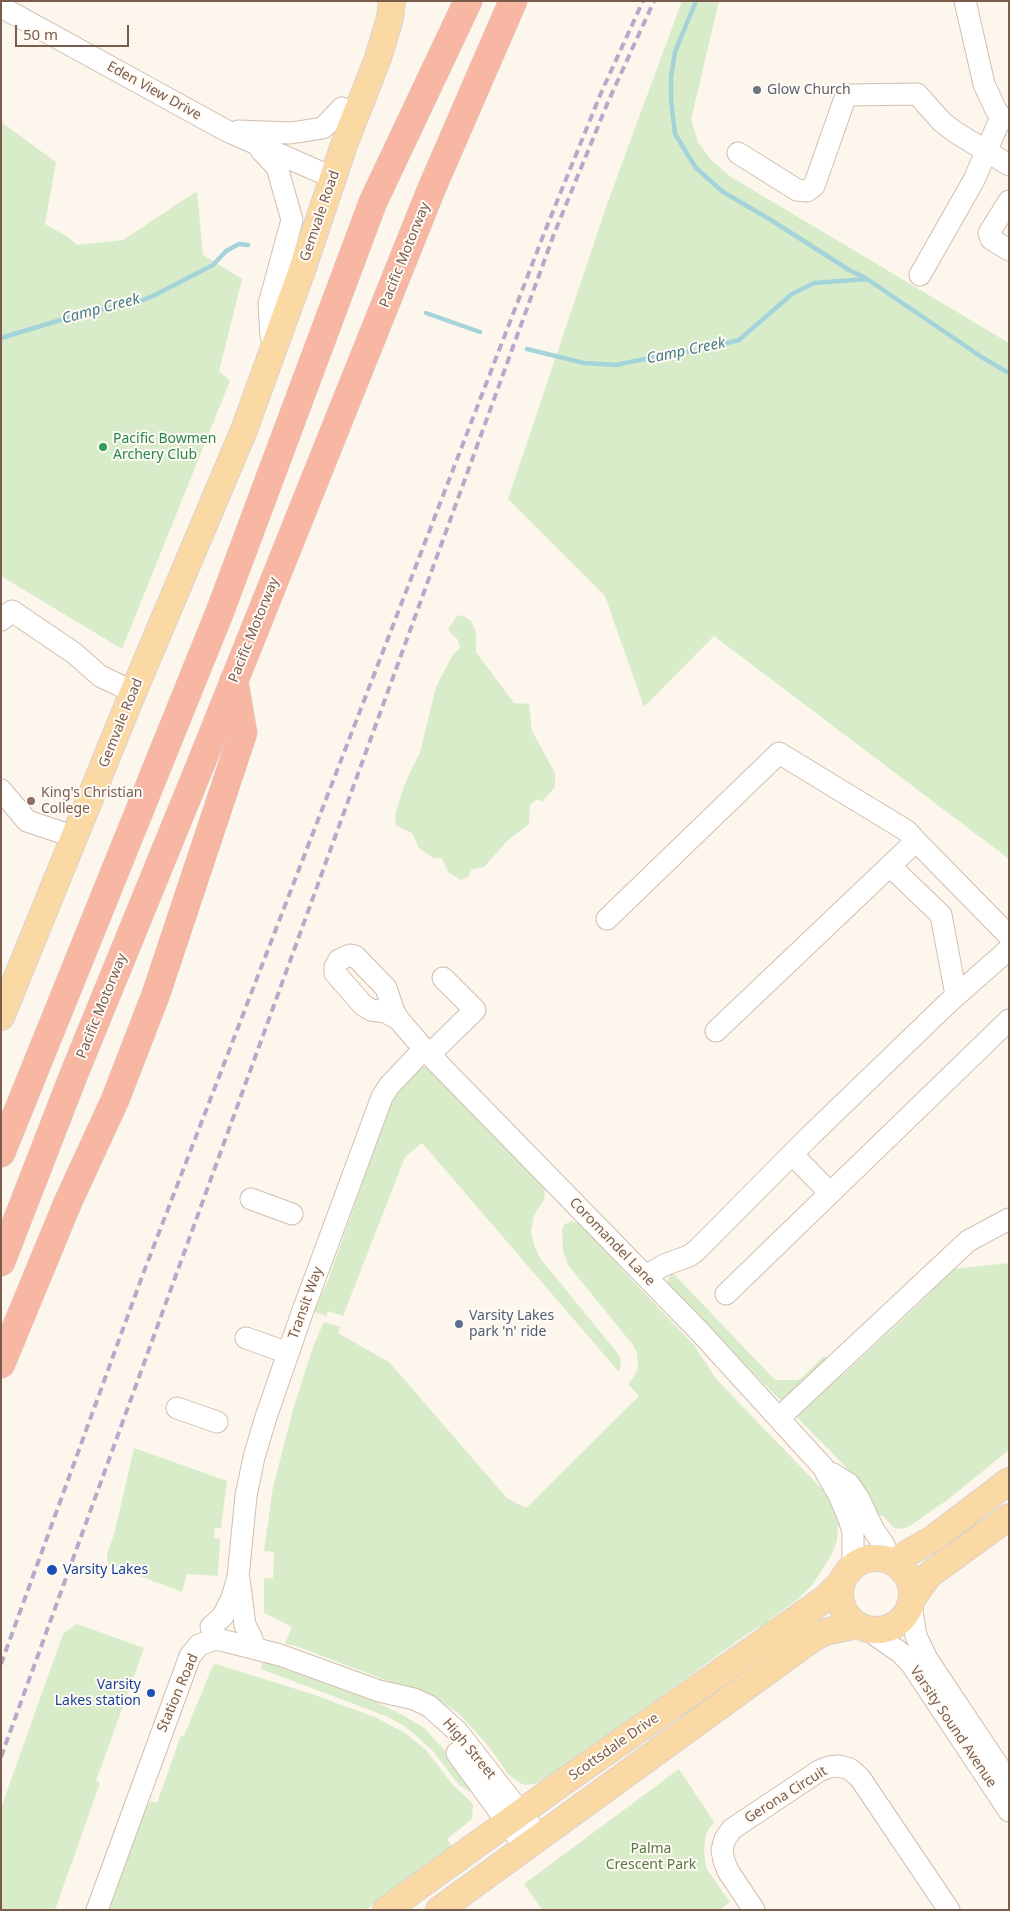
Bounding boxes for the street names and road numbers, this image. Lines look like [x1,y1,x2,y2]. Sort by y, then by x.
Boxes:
street label: Eden View Drive [104,58,204,124]
street label: Gemvale Road [297,168,343,264]
street label: Pacific Motorway [376,200,434,310]
street label: Pacific Motorway [225,575,283,685]
street label: Gemvale Road [95,676,147,770]
street label: Pacific Motorway [73,951,131,1061]
street label: Coromandel Lane [566,1194,658,1290]
street label: Transit Way [285,1264,327,1342]
street label: Station Road [154,1651,202,1735]
street label: Varsity Sound Avenue [906,1663,1000,1791]
street label: Scottsdale Drive [566,1710,662,1784]
street label: High Street [439,1715,499,1783]
street label: Gerona Circuit [742,1763,830,1827]

